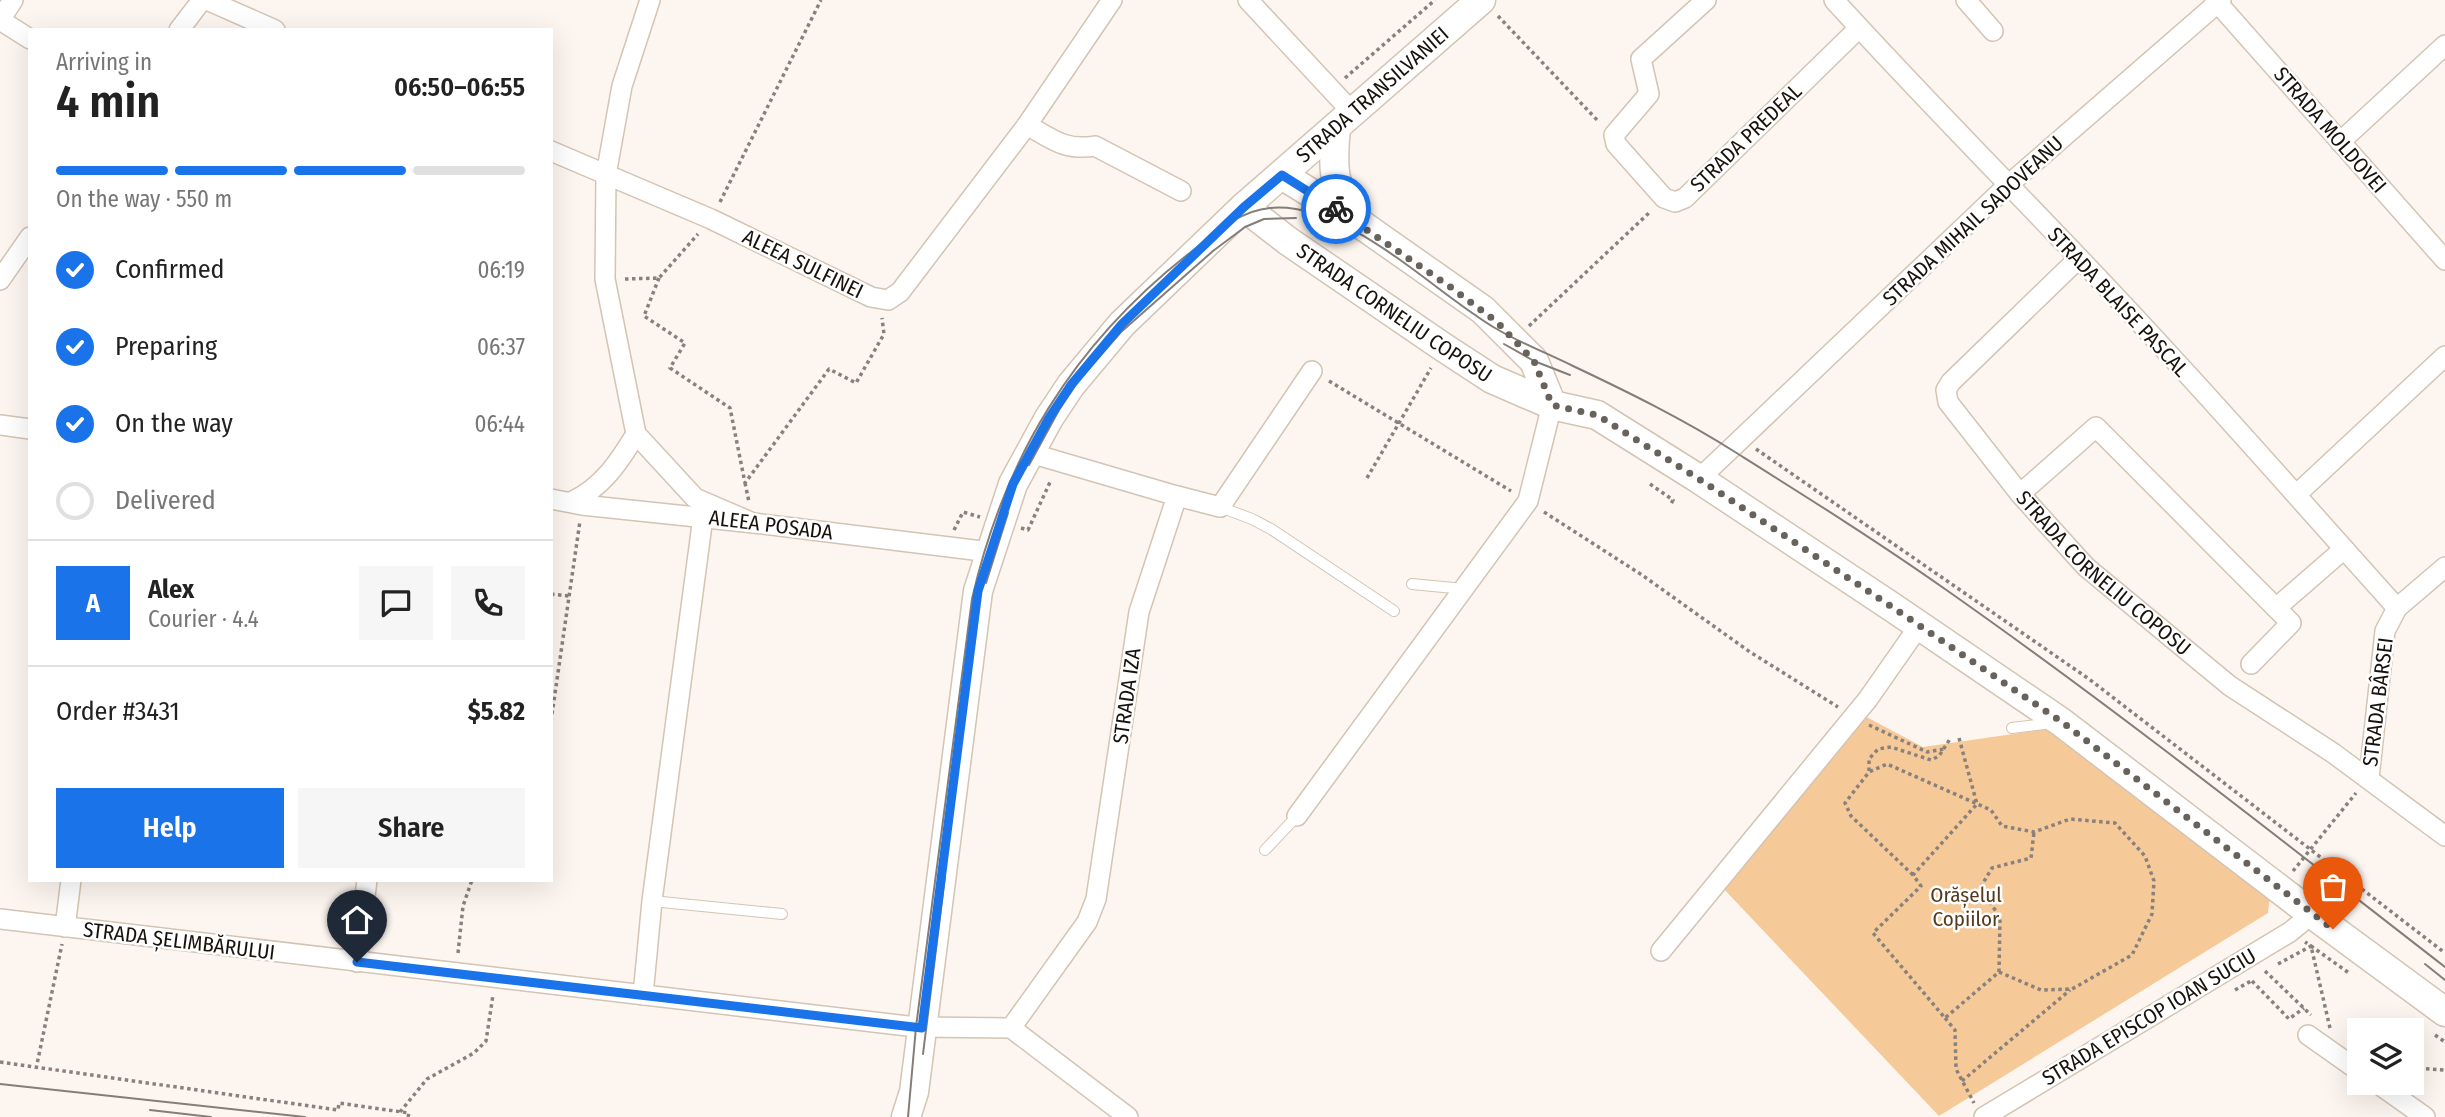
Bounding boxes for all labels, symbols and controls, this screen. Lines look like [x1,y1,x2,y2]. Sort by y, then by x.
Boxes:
street label: STRADA TRANSILVANIEI [1291,21,1454,168]
text: Arriving in [56,48,152,76]
street label: STRADA MOLDOVEI [2268,62,2392,198]
text: 06:50–06:55 [394,72,525,103]
text: 4 min [56,74,160,129]
street label: STRADA PREDEAL [1685,78,1808,198]
street label: STRADA MIHAIL SADOVEANU [1877,131,2069,311]
courier [1301,174,1371,244]
text: On the way · 550 m [56,185,232,213]
icon: bike [1317,190,1355,228]
street label: STRADA BLAISE PASCAL [2042,222,2194,383]
street label: ALEEA SULFINEI [738,224,868,304]
street label: STRADA CORNELIU COPOSU [1292,238,1497,388]
icon: check [56,251,94,289]
text: Confirmed [115,254,225,285]
text: 06:19 [478,256,525,284]
icon: check [56,328,94,366]
text: Preparing [115,331,217,362]
text: 06:37 [477,333,525,361]
icon: check [56,405,94,443]
text: On the way [115,408,233,439]
text: 06:44 [475,410,525,438]
text: Delivered [115,485,216,516]
street label: STRADA CORNELIU COPOSU [2011,485,2196,661]
street label: ALEEA POSADA [708,505,834,545]
button: chat [359,566,433,640]
button: phone [451,566,525,640]
text: Alex [148,574,194,605]
text: A [86,588,100,619]
text: Courier · 4.4 [148,605,259,633]
street label: STRADA BÂRSEI [2357,636,2399,768]
street label: STRADA IZA [1107,646,1147,746]
text: Order #3431 [56,696,180,727]
text: $5.82 [468,696,525,727]
button: Help [56,788,284,868]
button: Share [298,788,525,868]
pin [2303,857,2363,929]
icon: bag [2314,868,2352,906]
park label: Orășelul Copiilor [1930,882,2002,932]
pin [327,890,387,962]
icon: home [338,901,376,939]
street label: STRADA ȘELIMBĂRULUI [82,916,276,966]
street label: STRADA EPISCOP IOAN SUCIU [2037,943,2261,1091]
map controls [2347,1018,2424,1095]
button: layers [2347,1018,2424,1095]

